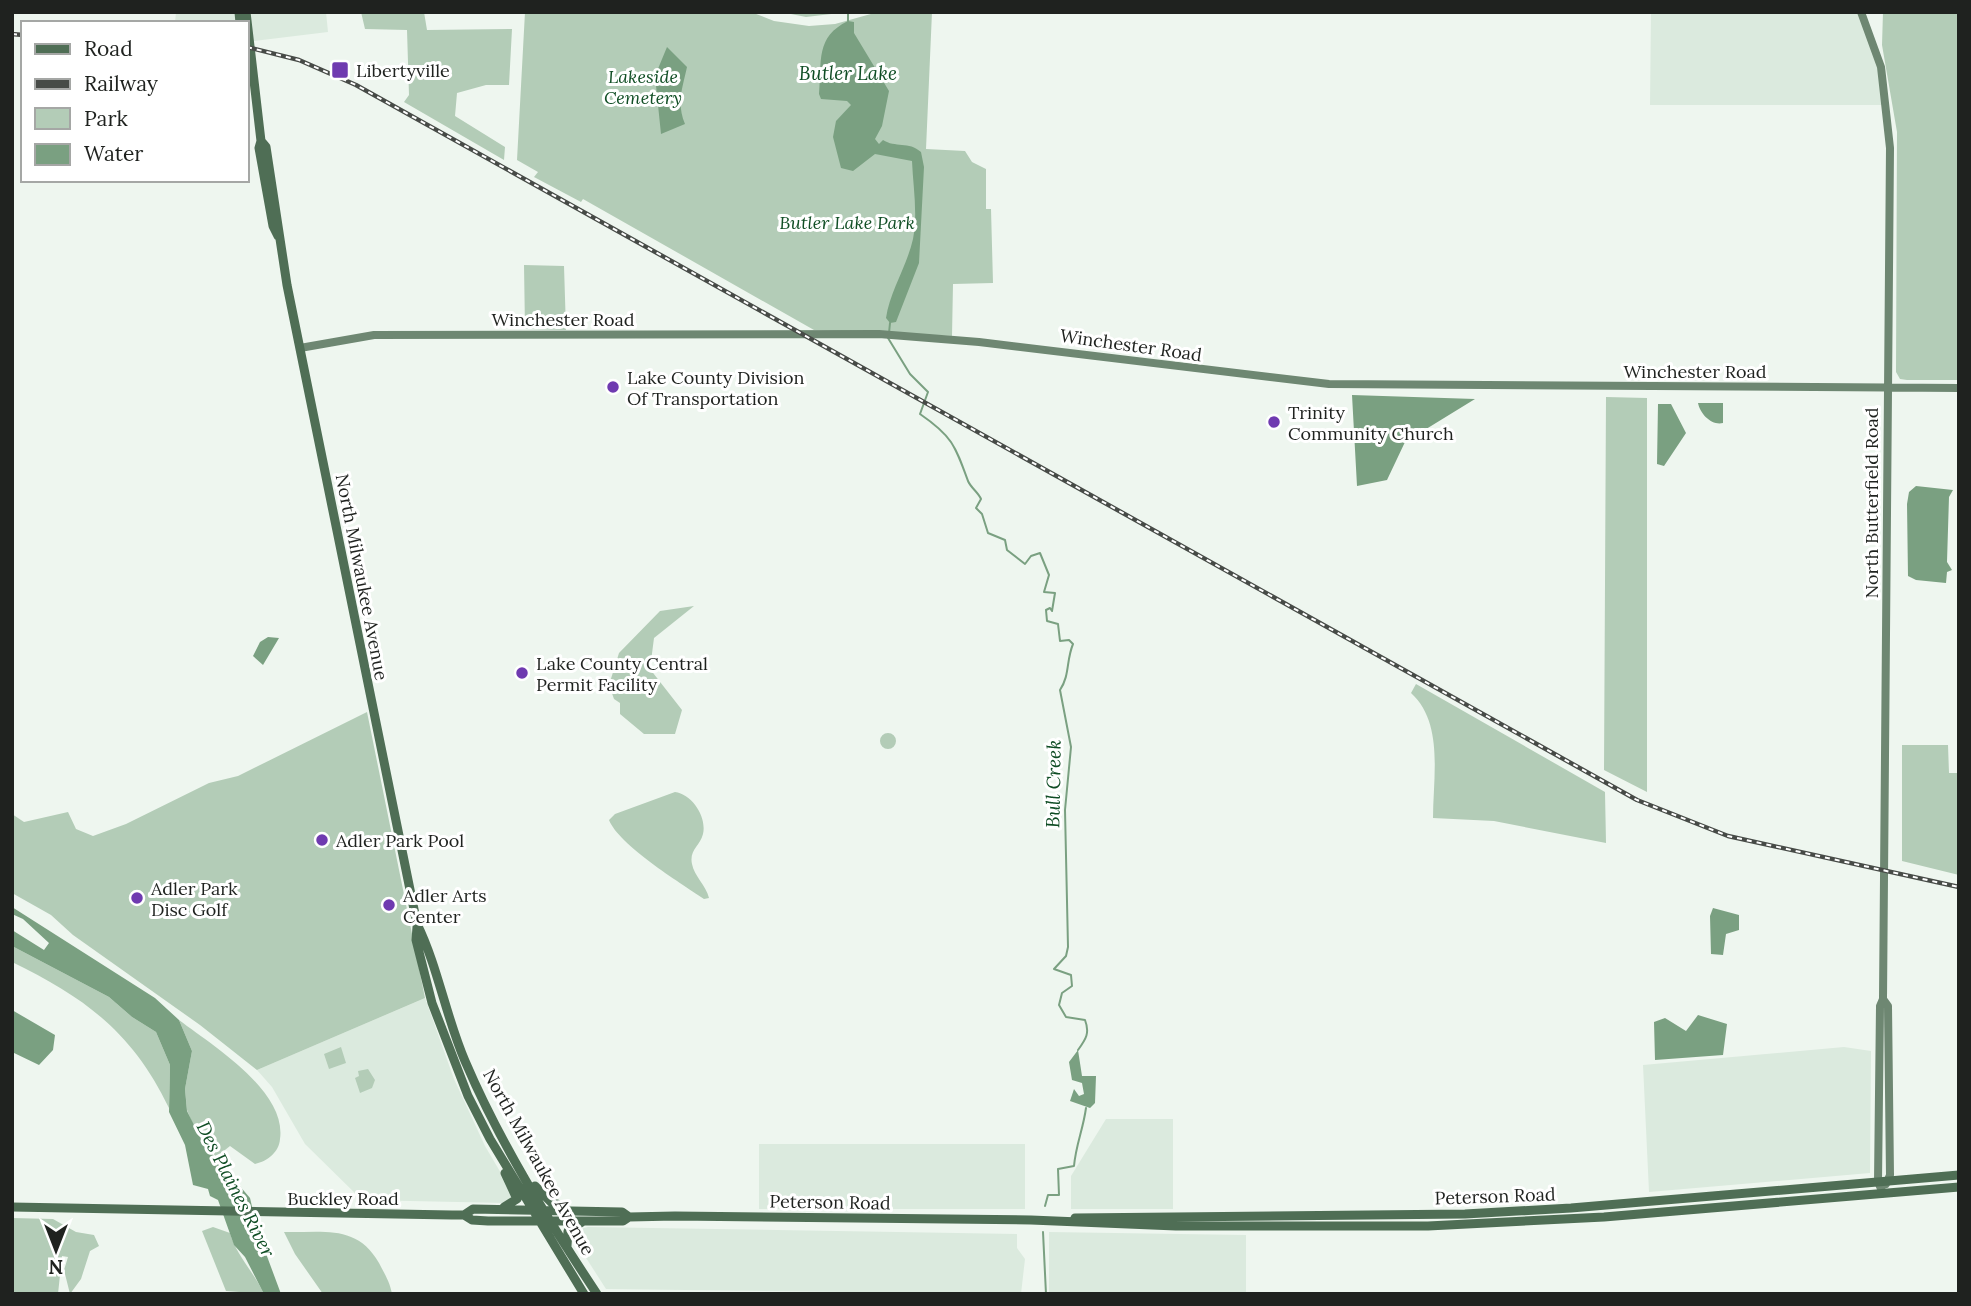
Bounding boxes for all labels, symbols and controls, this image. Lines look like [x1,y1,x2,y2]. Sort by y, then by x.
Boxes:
legend [21,21,248,182]
text: Road [84,35,133,62]
place label: Libertyville [356,59,450,82]
marker: Libertyville [330,60,350,80]
water label: Butler Lake [799,61,897,85]
park label: Lakeside Cemetery [604,65,682,109]
text: Railway [84,70,158,97]
text: Park [84,105,128,132]
text: Water [84,140,143,167]
park label: Butler Lake Park [779,211,915,234]
street label: Winchester Road [491,308,635,331]
street label: Winchester Road [1059,324,1204,366]
street label: Winchester Road [1623,360,1767,383]
place label: Lake County Division Of Transportation [627,366,805,410]
marker: Lake County Division Of Transportation [605,379,621,395]
place label: Trinity Community Church [1288,401,1454,445]
street label: North Butterfield Road [1860,407,1883,599]
marker: Trinity Community Church [1266,414,1282,430]
street label: North Milwaukee Avenue [331,472,393,682]
place label: Lake County Central Permit Facility [536,652,708,696]
marker: Lake County Central Permit Facility [514,665,530,681]
water label: Bull Creek [1040,740,1066,828]
place label: Adler Park Pool [335,829,464,852]
marker: Adler Park Pool [314,832,330,848]
place label: Adler Park Disc Golf [150,877,238,921]
place label: Adler Arts Center [402,884,487,928]
marker: Adler Park Disc Golf [129,890,145,906]
marker: Adler Arts Center [381,897,397,913]
street label: North Milwaukee Avenue [478,1065,600,1260]
water label: Des Plaines River [191,1117,281,1261]
street label: Peterson Road [1434,1182,1556,1210]
street label: Buckley Road [287,1187,399,1210]
street label: Peterson Road [769,1189,891,1215]
north arrow [21,1215,91,1285]
text: N [48,1255,63,1279]

